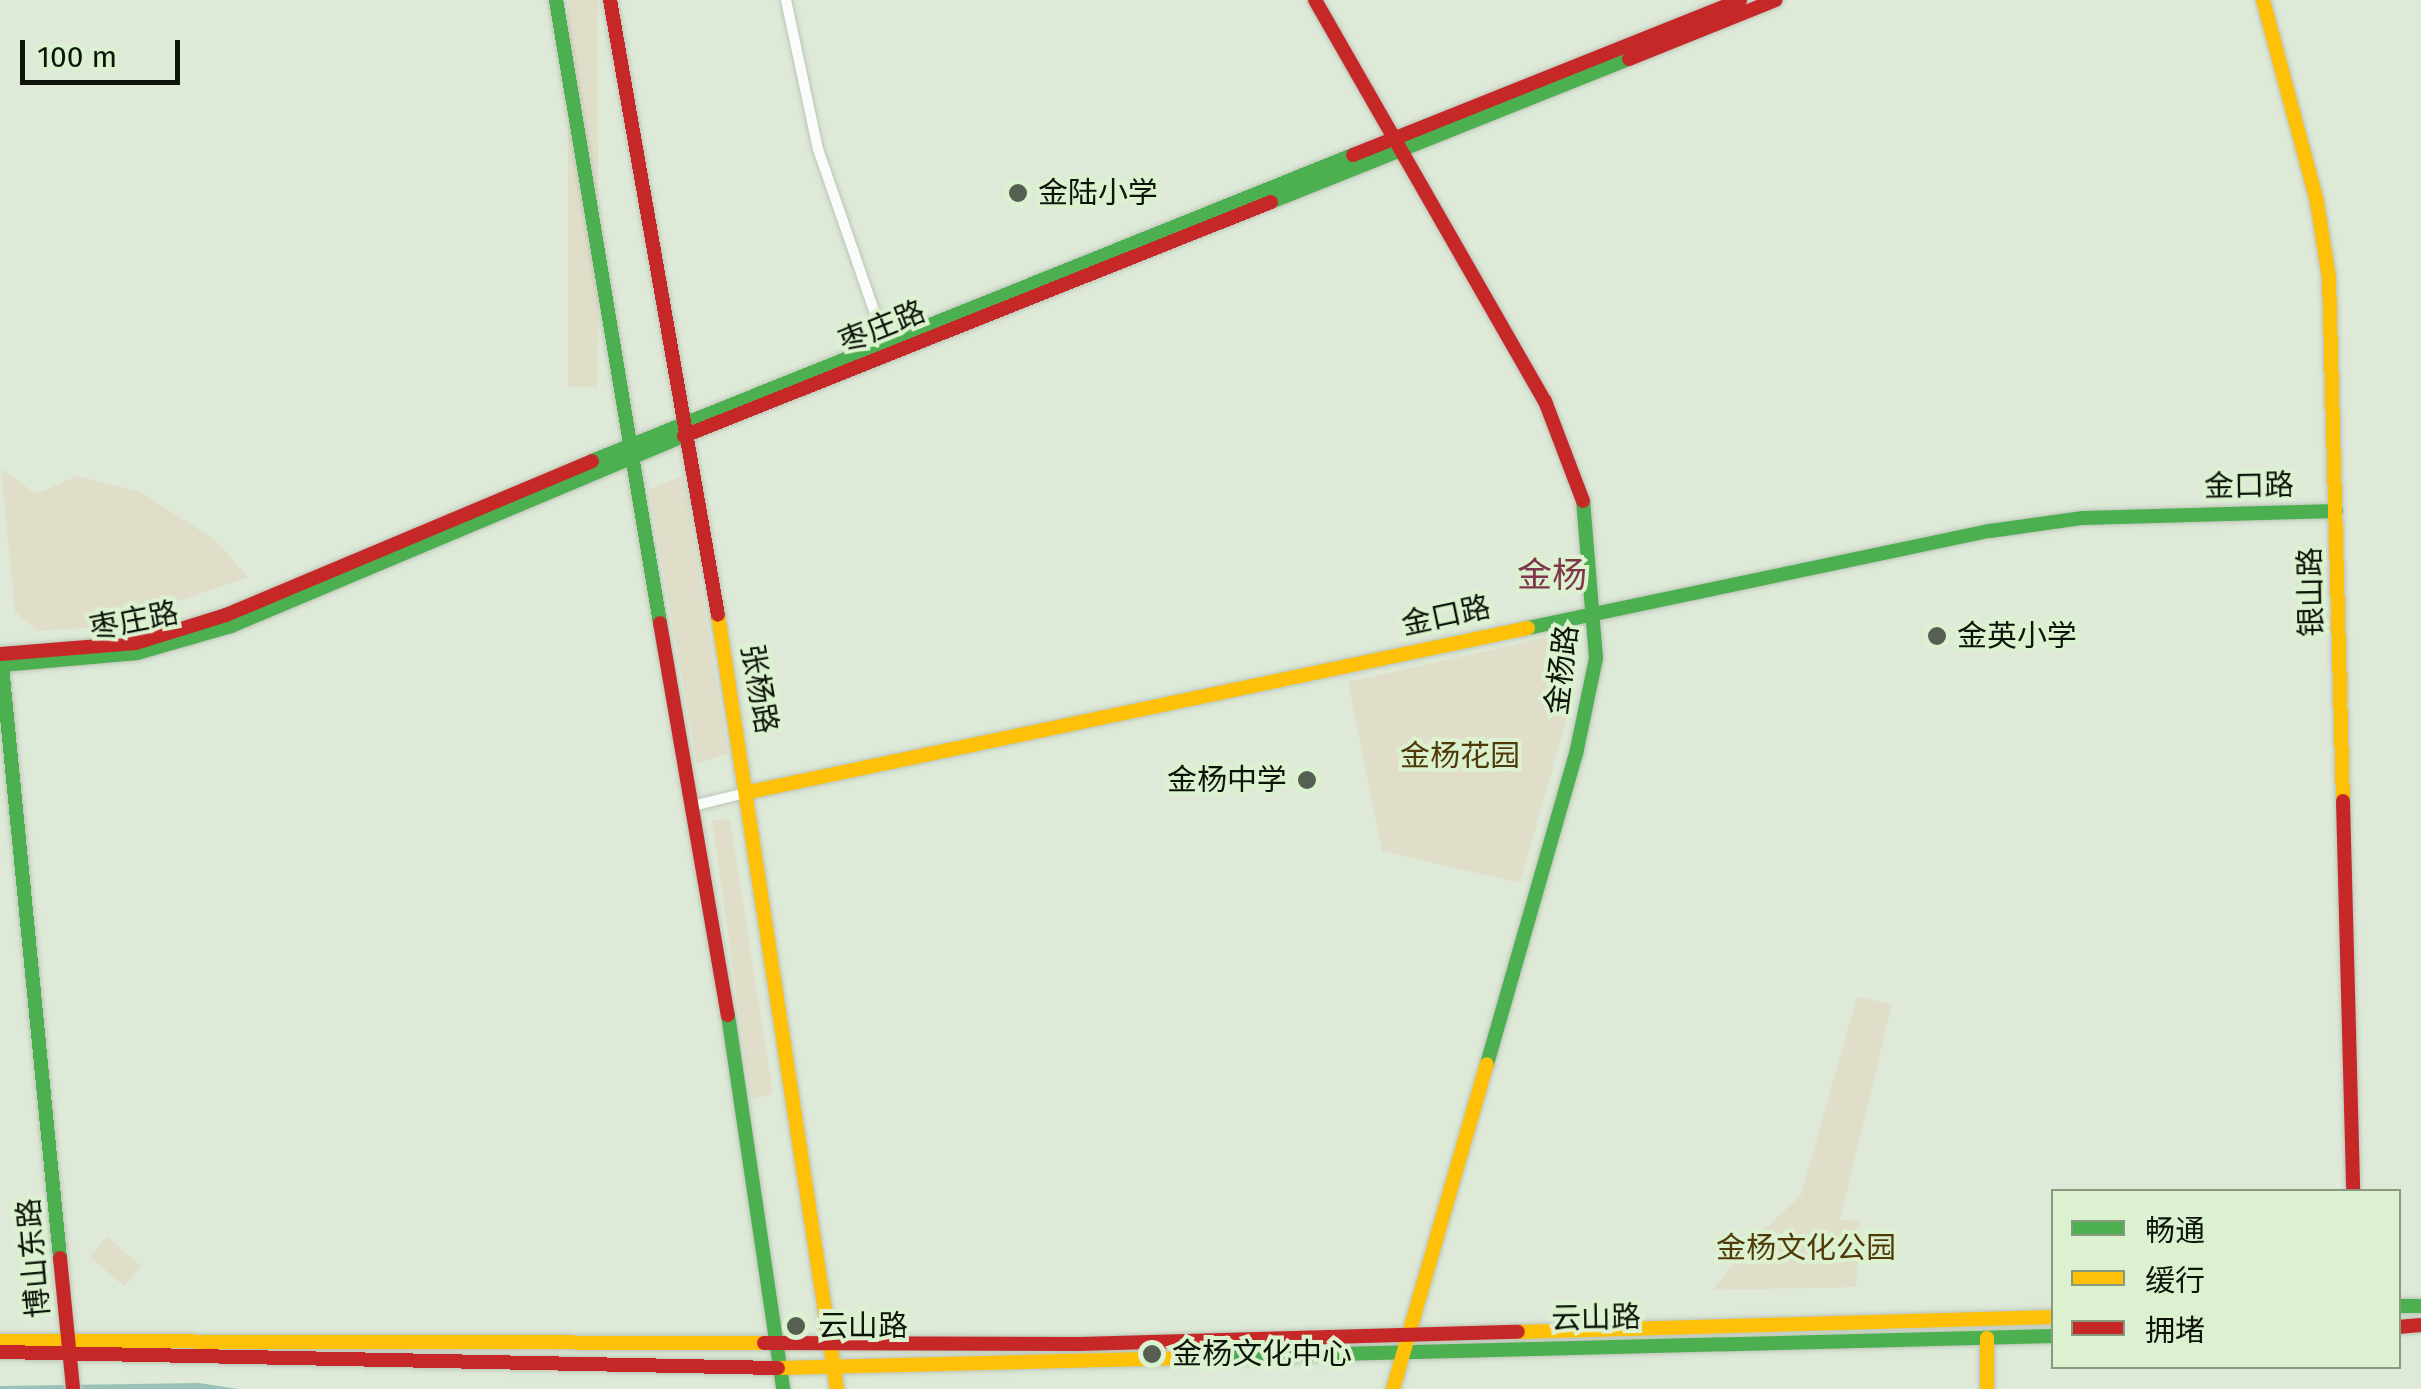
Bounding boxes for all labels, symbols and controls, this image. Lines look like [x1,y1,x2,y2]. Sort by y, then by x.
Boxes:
scale bar [25,20,185,82]
text: 100 m [37,39,117,75]
place label: 金陆小学 [1038,175,1158,211]
marker: 金陆小学 [1007,182,1029,204]
street label: 枣庄路 [834,293,930,361]
street label: 金口路 [2204,467,2294,505]
street label: 银山路 [2292,547,2330,637]
district label: 金杨 [1517,554,1587,596]
street label: 金口路 [1398,589,1494,643]
street label: 枣庄路 [86,595,182,647]
place label: 金英小学 [1957,618,2077,654]
street label: 金杨路 [1539,623,1585,717]
marker: 金英小学 [1926,625,1948,647]
street label: 张杨路 [733,642,785,736]
park label: 金杨花园 [1400,738,1520,774]
place label: 金杨中学 [1167,762,1287,798]
marker: 金杨中学 [1296,769,1318,791]
legend [2051,1189,2401,1369]
street label: 博山东路 [11,1197,57,1319]
text: 畅通 [2145,1213,2205,1249]
park label: 金杨文化公园 [1716,1230,1896,1266]
text: 缓行 [2145,1263,2205,1299]
street label: 云山路 [1551,1299,1641,1337]
place label: 云山路 [818,1308,908,1344]
marker: 云山路 [783,1313,809,1339]
text: 拥堵 [2145,1313,2205,1349]
place label: 金杨文化中心 [1172,1336,1352,1372]
marker: 金杨文化中心 [1141,1343,1163,1365]

